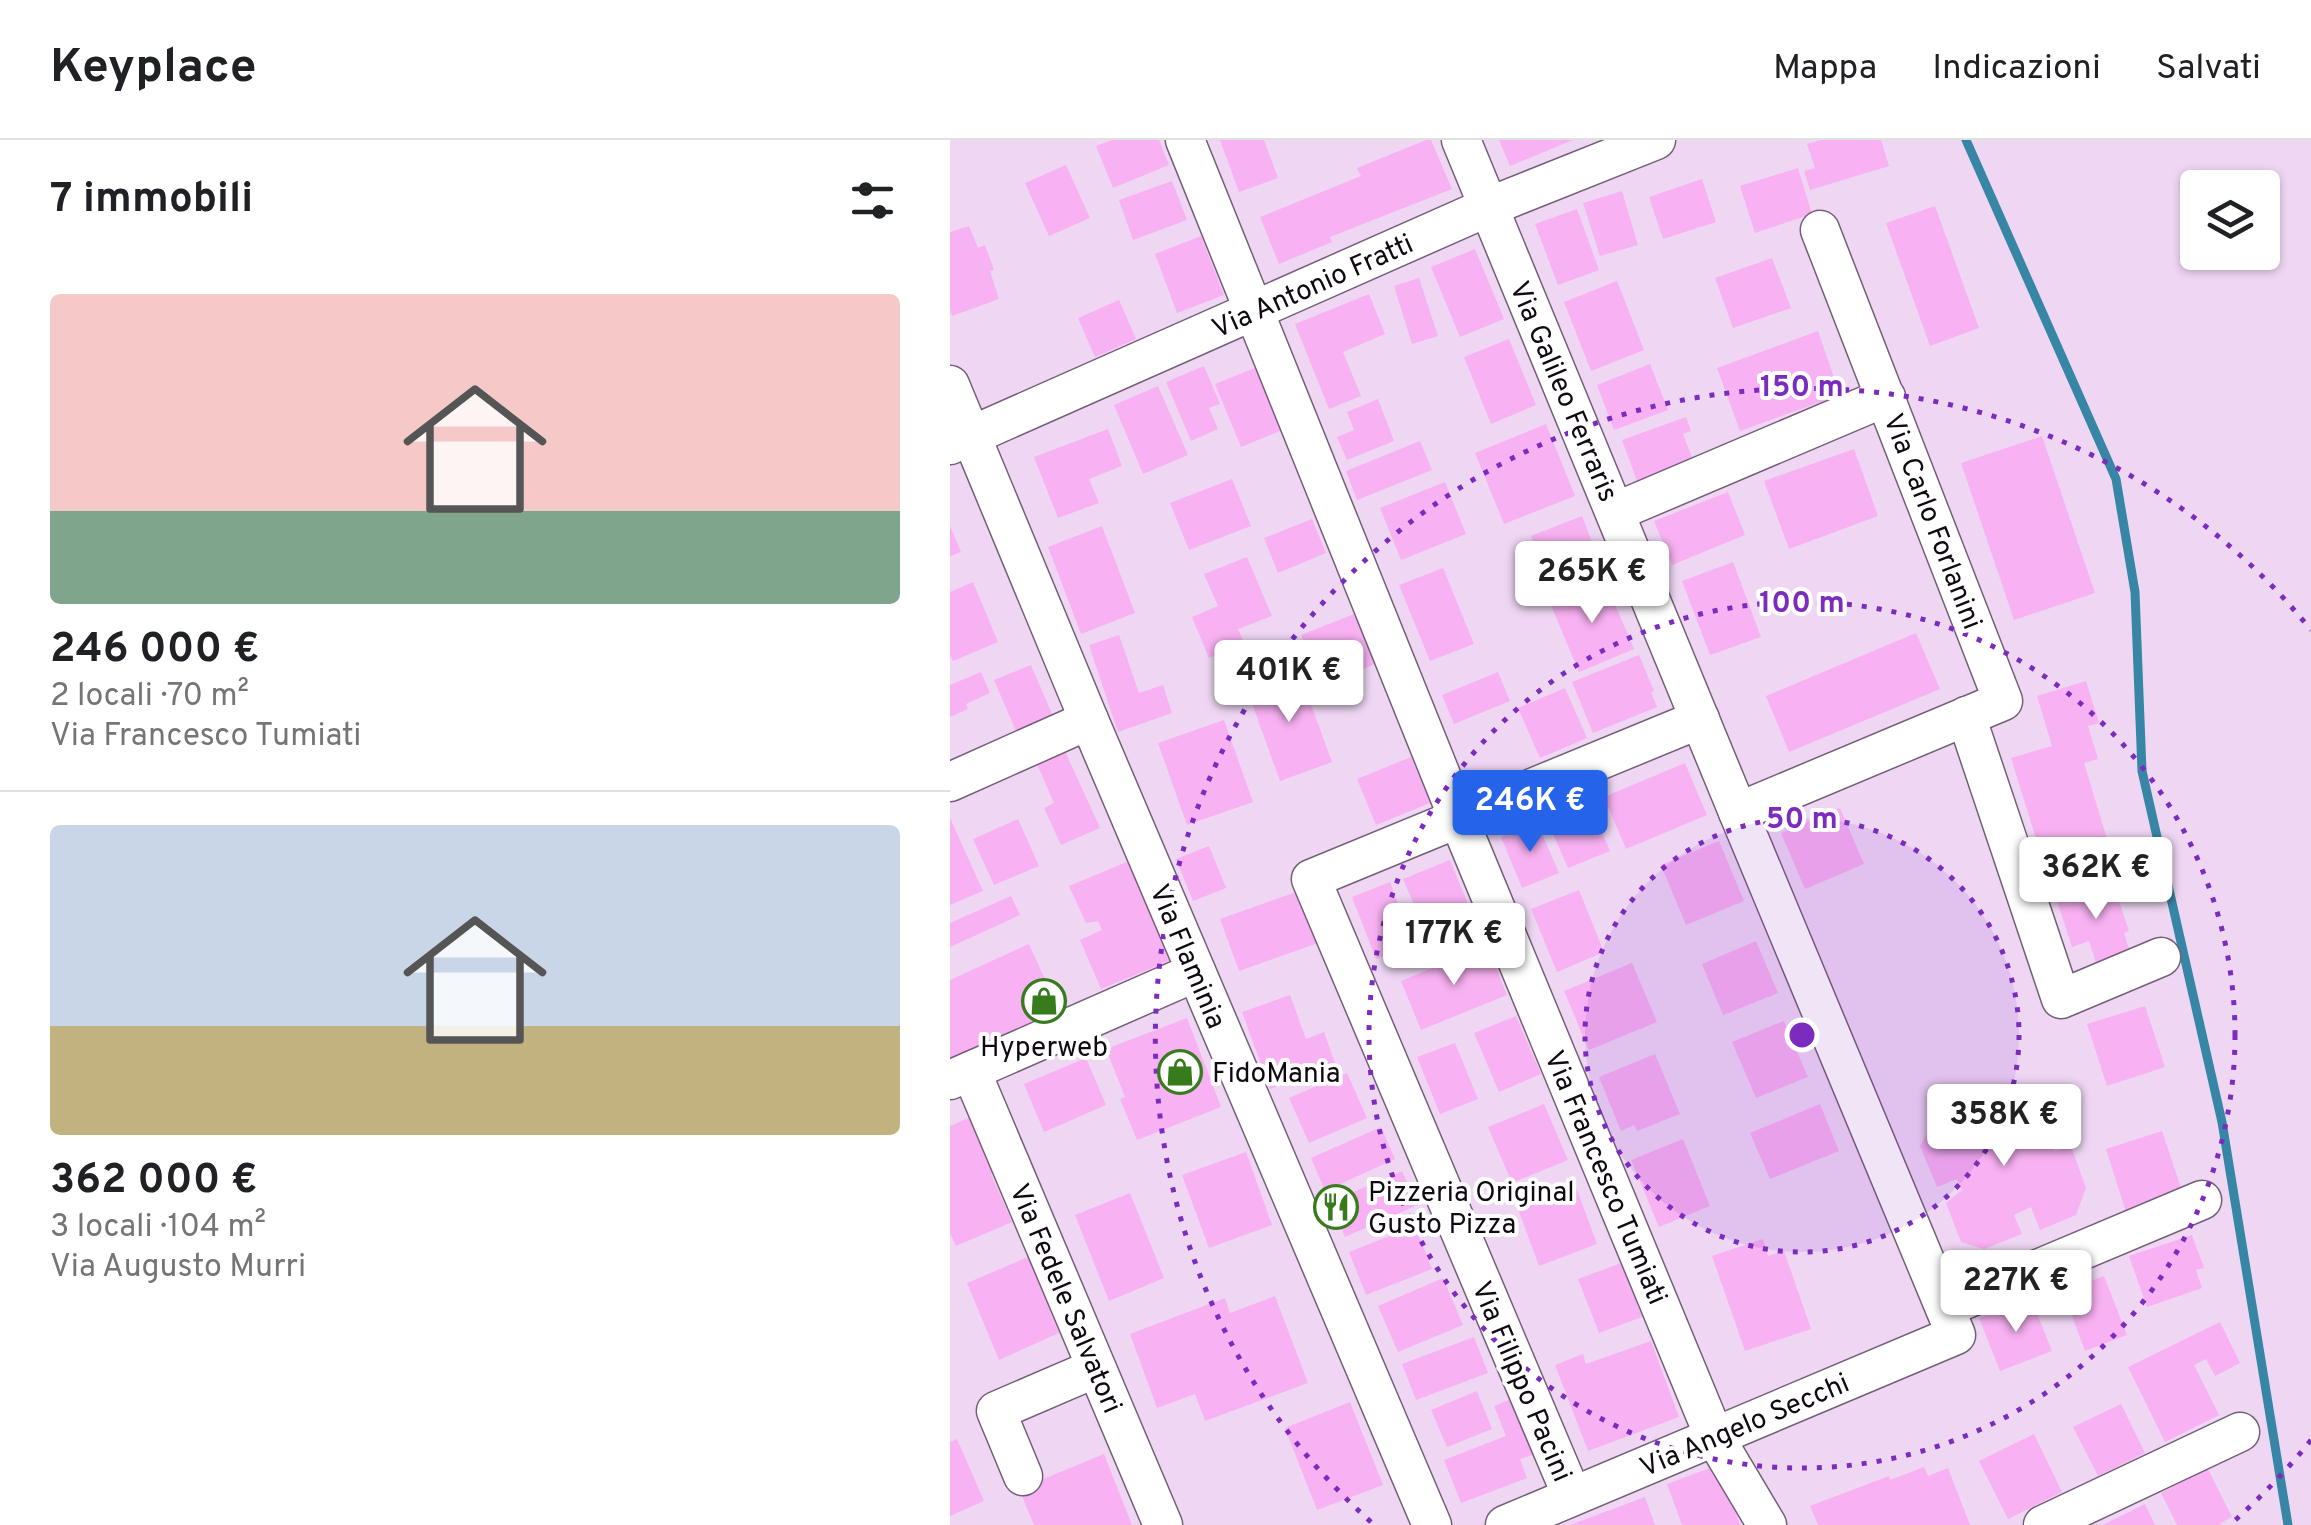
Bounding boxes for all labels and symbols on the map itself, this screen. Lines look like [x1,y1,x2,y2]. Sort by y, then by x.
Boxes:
street label: Via Antonio Fratti [1207,227,1419,348]
street label: Via Galileo Ferraris [1500,276,1625,508]
text: 150 m [1760,370,1844,407]
street label: Via Carlo Forlanini [1874,409,1989,635]
pin: 265K € [1511,541,1673,626]
text: 100 m [1759,586,1845,623]
pin: 401K € [1208,640,1370,725]
pin: 246K € [1449,770,1611,855]
text: 50 m [1766,802,1838,839]
pin: 362K € [2015,837,2177,922]
street label: Via Flaminia [1140,880,1233,1035]
pin: 177K € [1373,903,1535,988]
shop icon: Hyperweb [1021,978,1067,1024]
centre of rings [1784,1017,1820,1053]
place label: Hyperweb [980,1031,1108,1067]
street label: Via Francesco Tumiati [1534,1046,1674,1311]
shop icon: FidoMania [1157,1049,1203,1095]
place label: FidoMania [1212,1057,1341,1093]
pin: 358K € [1923,1084,2085,1169]
place label: Pizzeria Original Gusto Pizza [1368,1176,1575,1244]
street label: Via Fedele Salvatori [1000,1179,1129,1419]
restaurant icon: Pizzeria Original Gusto Pizza [1313,1184,1359,1230]
pin: 227K € [1935,1250,2097,1335]
street label: Via Filippo Pacini [1462,1276,1579,1488]
street label: Via Angelo Secchi [1635,1366,1855,1487]

